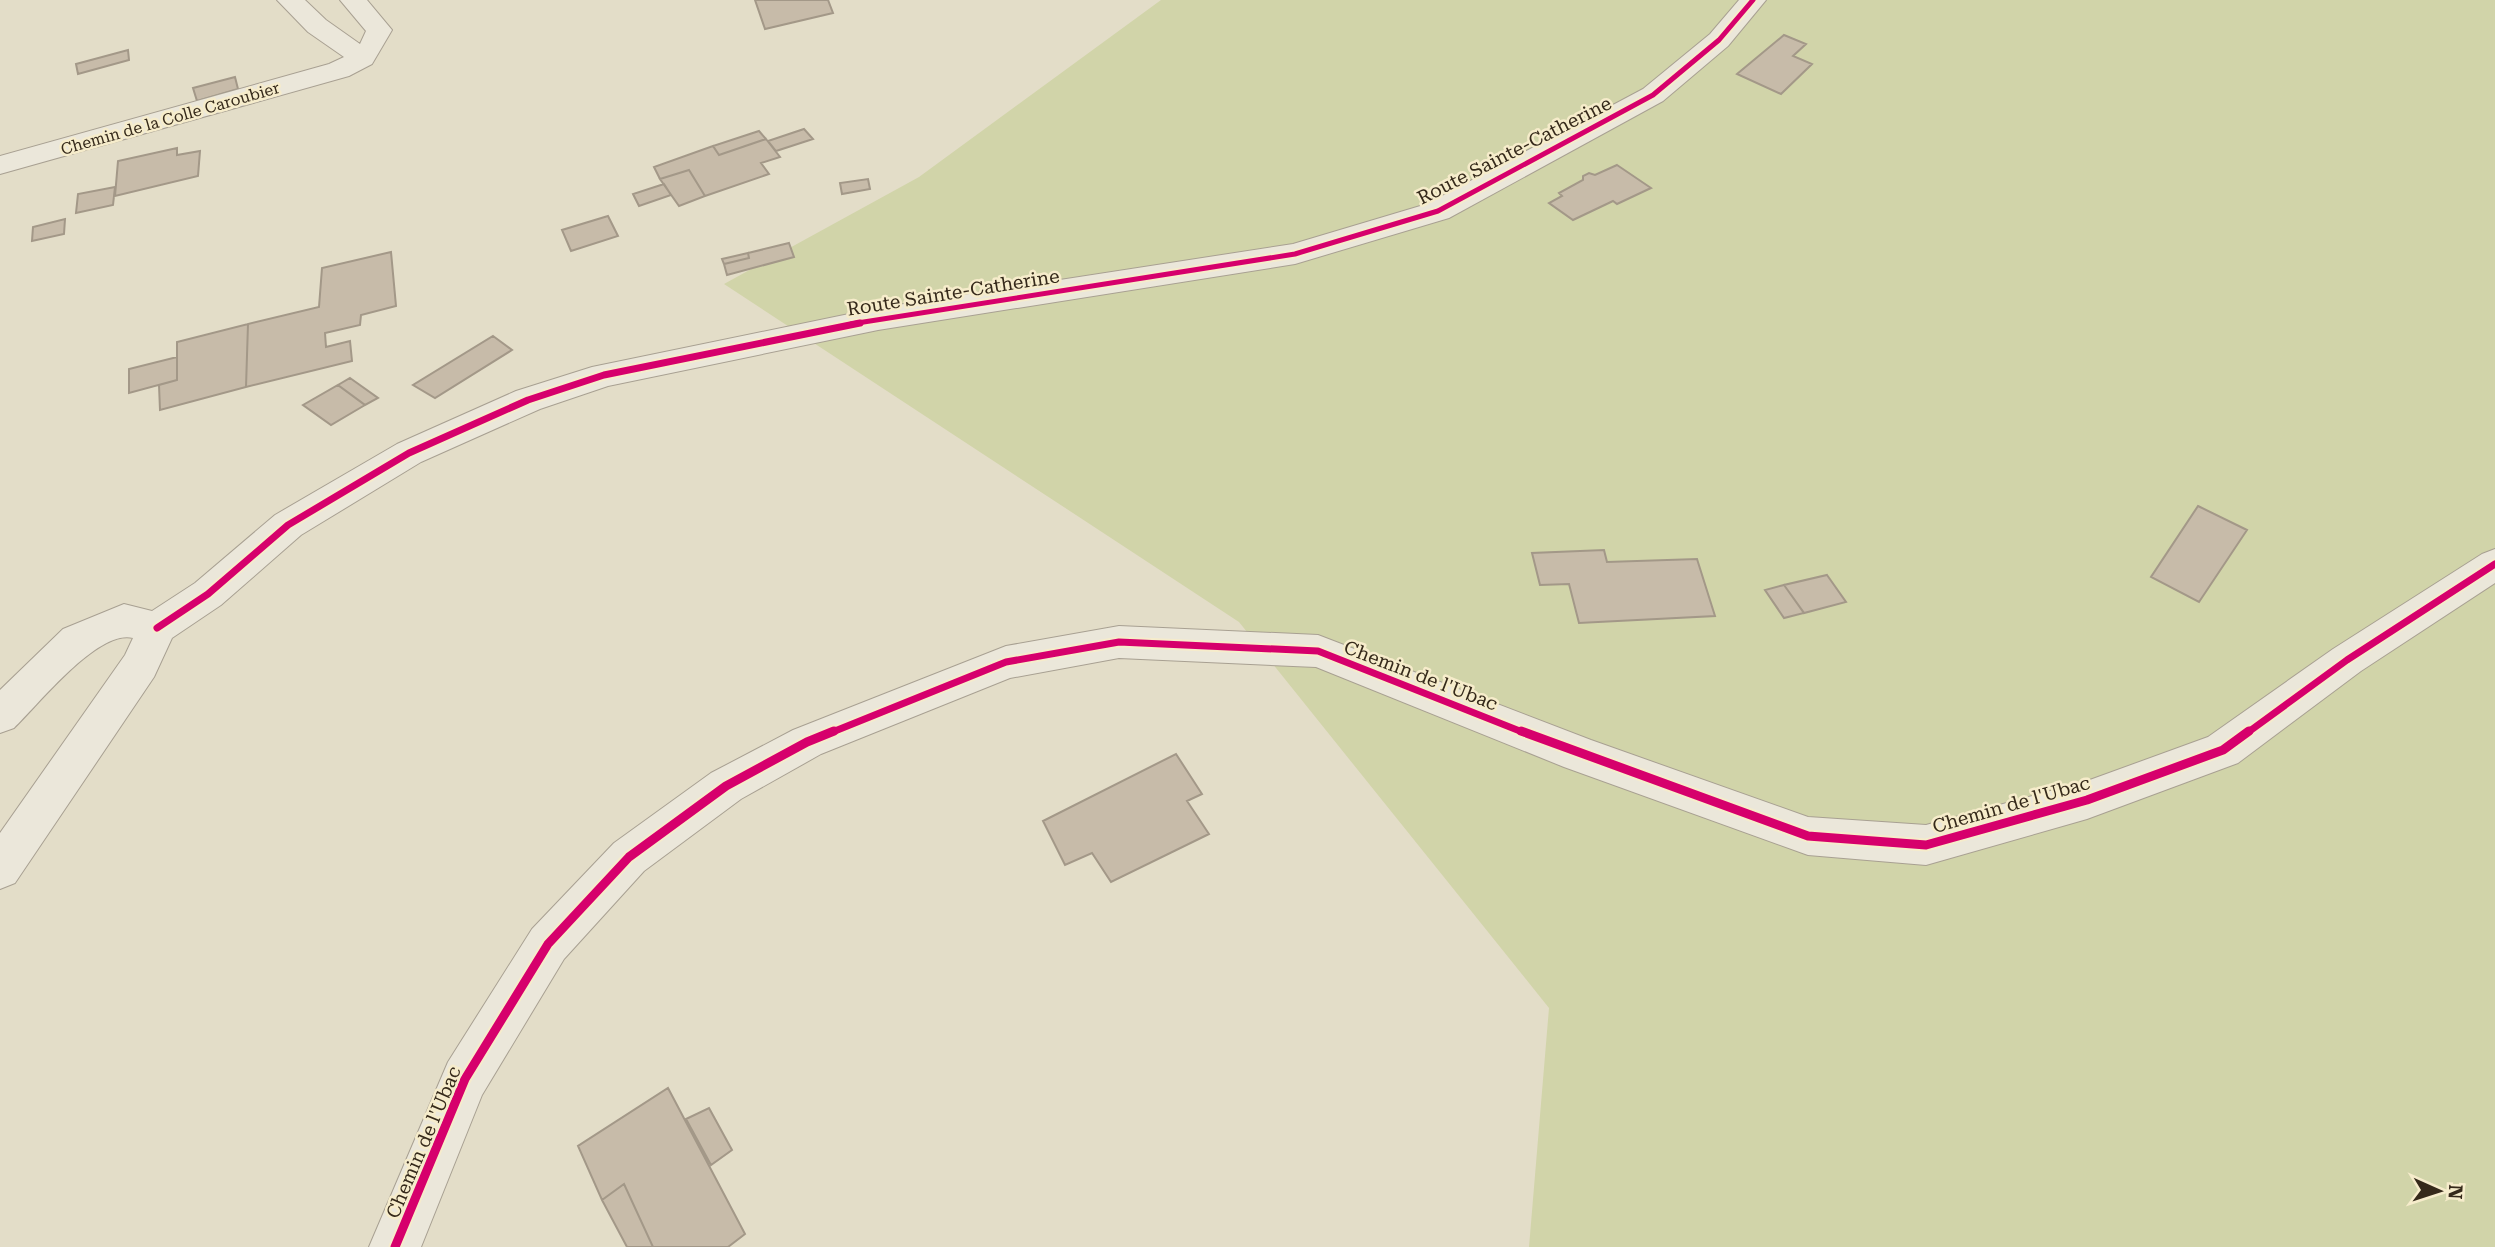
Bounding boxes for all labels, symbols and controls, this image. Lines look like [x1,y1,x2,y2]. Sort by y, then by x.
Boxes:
street label: Chemin de la Colle Caroubier [59,78,282,159]
street label: Route Sainte-Catherine [1413,91,1615,209]
street label: Route Sainte-Catherine [845,264,1061,321]
street label: Chemin de l'Ubac [1341,636,1501,715]
street label: Chemin de l'Ubac [1930,771,2093,838]
street label: Chemin de l'Ubac [381,1063,466,1222]
north arrow [2404,1156,2474,1226]
text: N [2444,1184,2467,1200]

